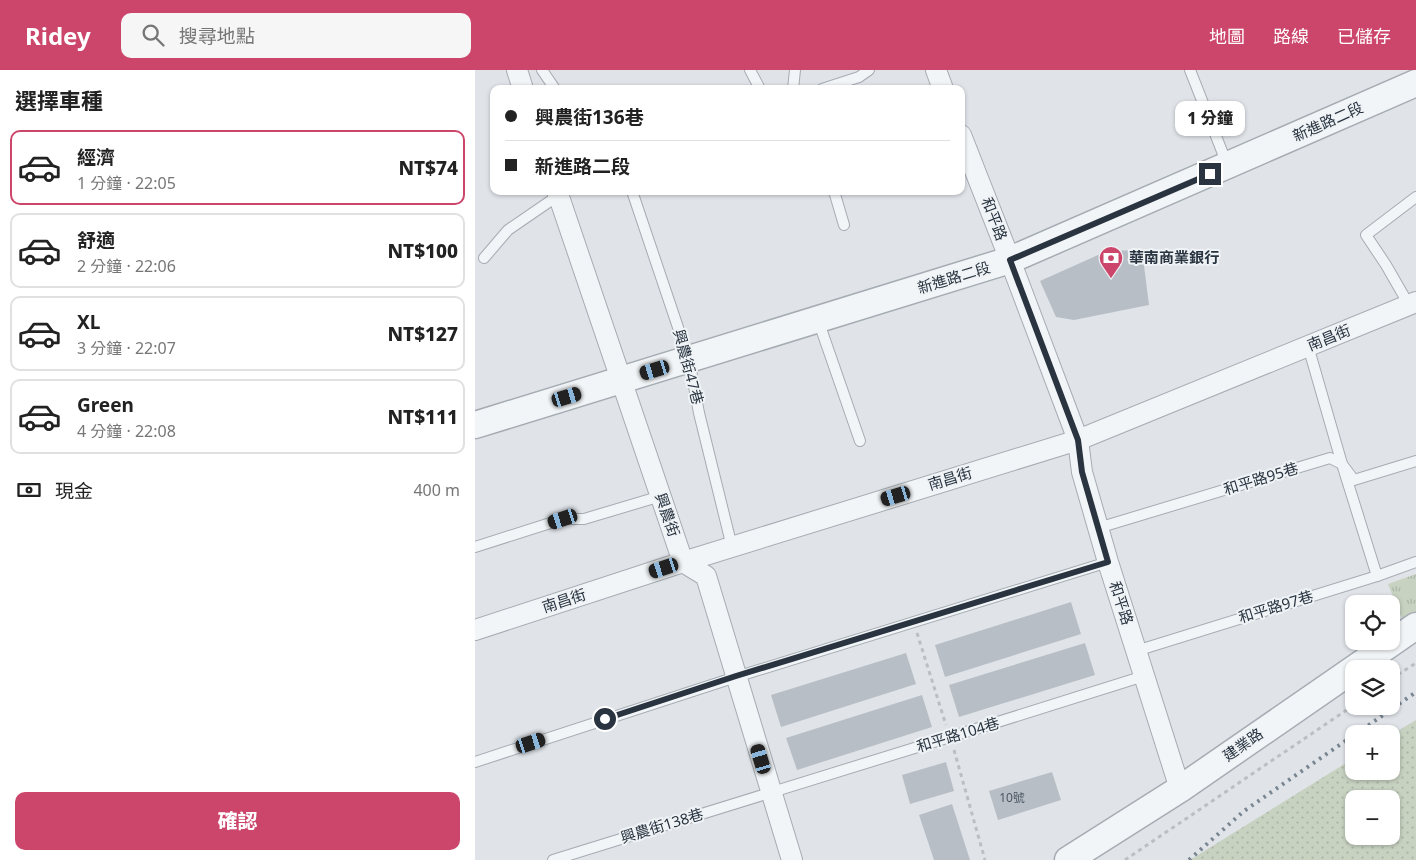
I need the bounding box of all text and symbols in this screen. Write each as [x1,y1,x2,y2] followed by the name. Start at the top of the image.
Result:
[121,13,471,58] search box
[25,19,91,52] text: Ridey
[139,21,167,49] icon: search
[179,23,255,49] text: 搜尋地點
[1209,24,1245,48] text: 地圖
[1273,24,1309,48] text: 路線
[1337,24,1391,48] text: 已儲存
[15,85,103,115] text: 選擇車種
[1289,97,1366,145] street label: 新進路二段
[1175,102,1245,136] callout: 1 分鐘
[535,104,644,130] text: 興農街136巷
[1187,107,1233,129] text: 1 分鐘
[77,144,115,170] text: 經濟
[17,145,62,190] icon: car
[535,153,630,179] text: 新進路二段
[398,155,458,181] text: NT$74
[1199,163,1221,185] route end
[77,172,176,194] text: 1 分鐘 · 22:05
[978,194,1012,243] street label: 和平路
[77,227,115,253] text: 舒適
[17,228,62,273] icon: car
[387,238,458,264] text: NT$100
[1098,245,1124,279] bank icon: 華南商業銀行
[1129,247,1219,267] place label: 華南商業銀行
[77,255,176,277] text: 2 分鐘 · 22:06
[915,257,993,298] street label: 新進路二段
[77,309,100,335] text: XL
[17,311,62,356] icon: car
[1304,319,1353,355] street label: 南昌街
[387,321,458,347] text: NT$127
[669,327,709,407] street label: 興農街47巷
[77,337,176,359] text: 3 分鐘 · 22:07
[638,358,671,382] car
[550,385,583,409] car
[77,392,134,418] text: Green
[17,394,62,439] icon: car
[387,404,458,430] text: NT$111
[77,420,176,442] text: 4 分鐘 · 22:08
[1221,457,1301,499] street label: 和平路95巷
[925,462,974,494] street label: 南昌街
[15,476,43,504] icon: cash
[55,478,93,504] text: 現金
[413,479,460,501] text: 400 m
[879,484,912,508] car
[651,490,685,539] street label: 興農街
[546,507,579,531] car
[647,556,680,580] car
[1105,578,1138,627] street label: 和平路
[539,584,588,617] street label: 南昌街
[1236,585,1316,627] street label: 和平路97巷
[1345,595,1400,845] map controls
[1345,595,1400,650] button: locate
[1345,660,1400,715] button: layers
[594,708,616,730] route start
[914,712,1002,756] street label: 和平路104巷
[1218,723,1267,765] street label: 建業路
[1345,725,1400,780] button: +
[514,731,547,755] car
[749,742,772,776] car
[999,789,1025,806] house number: 10號
[1345,790,1400,845] button: −
[15,792,460,850] button: 確認
[618,803,706,847] street label: 興農街138巷

